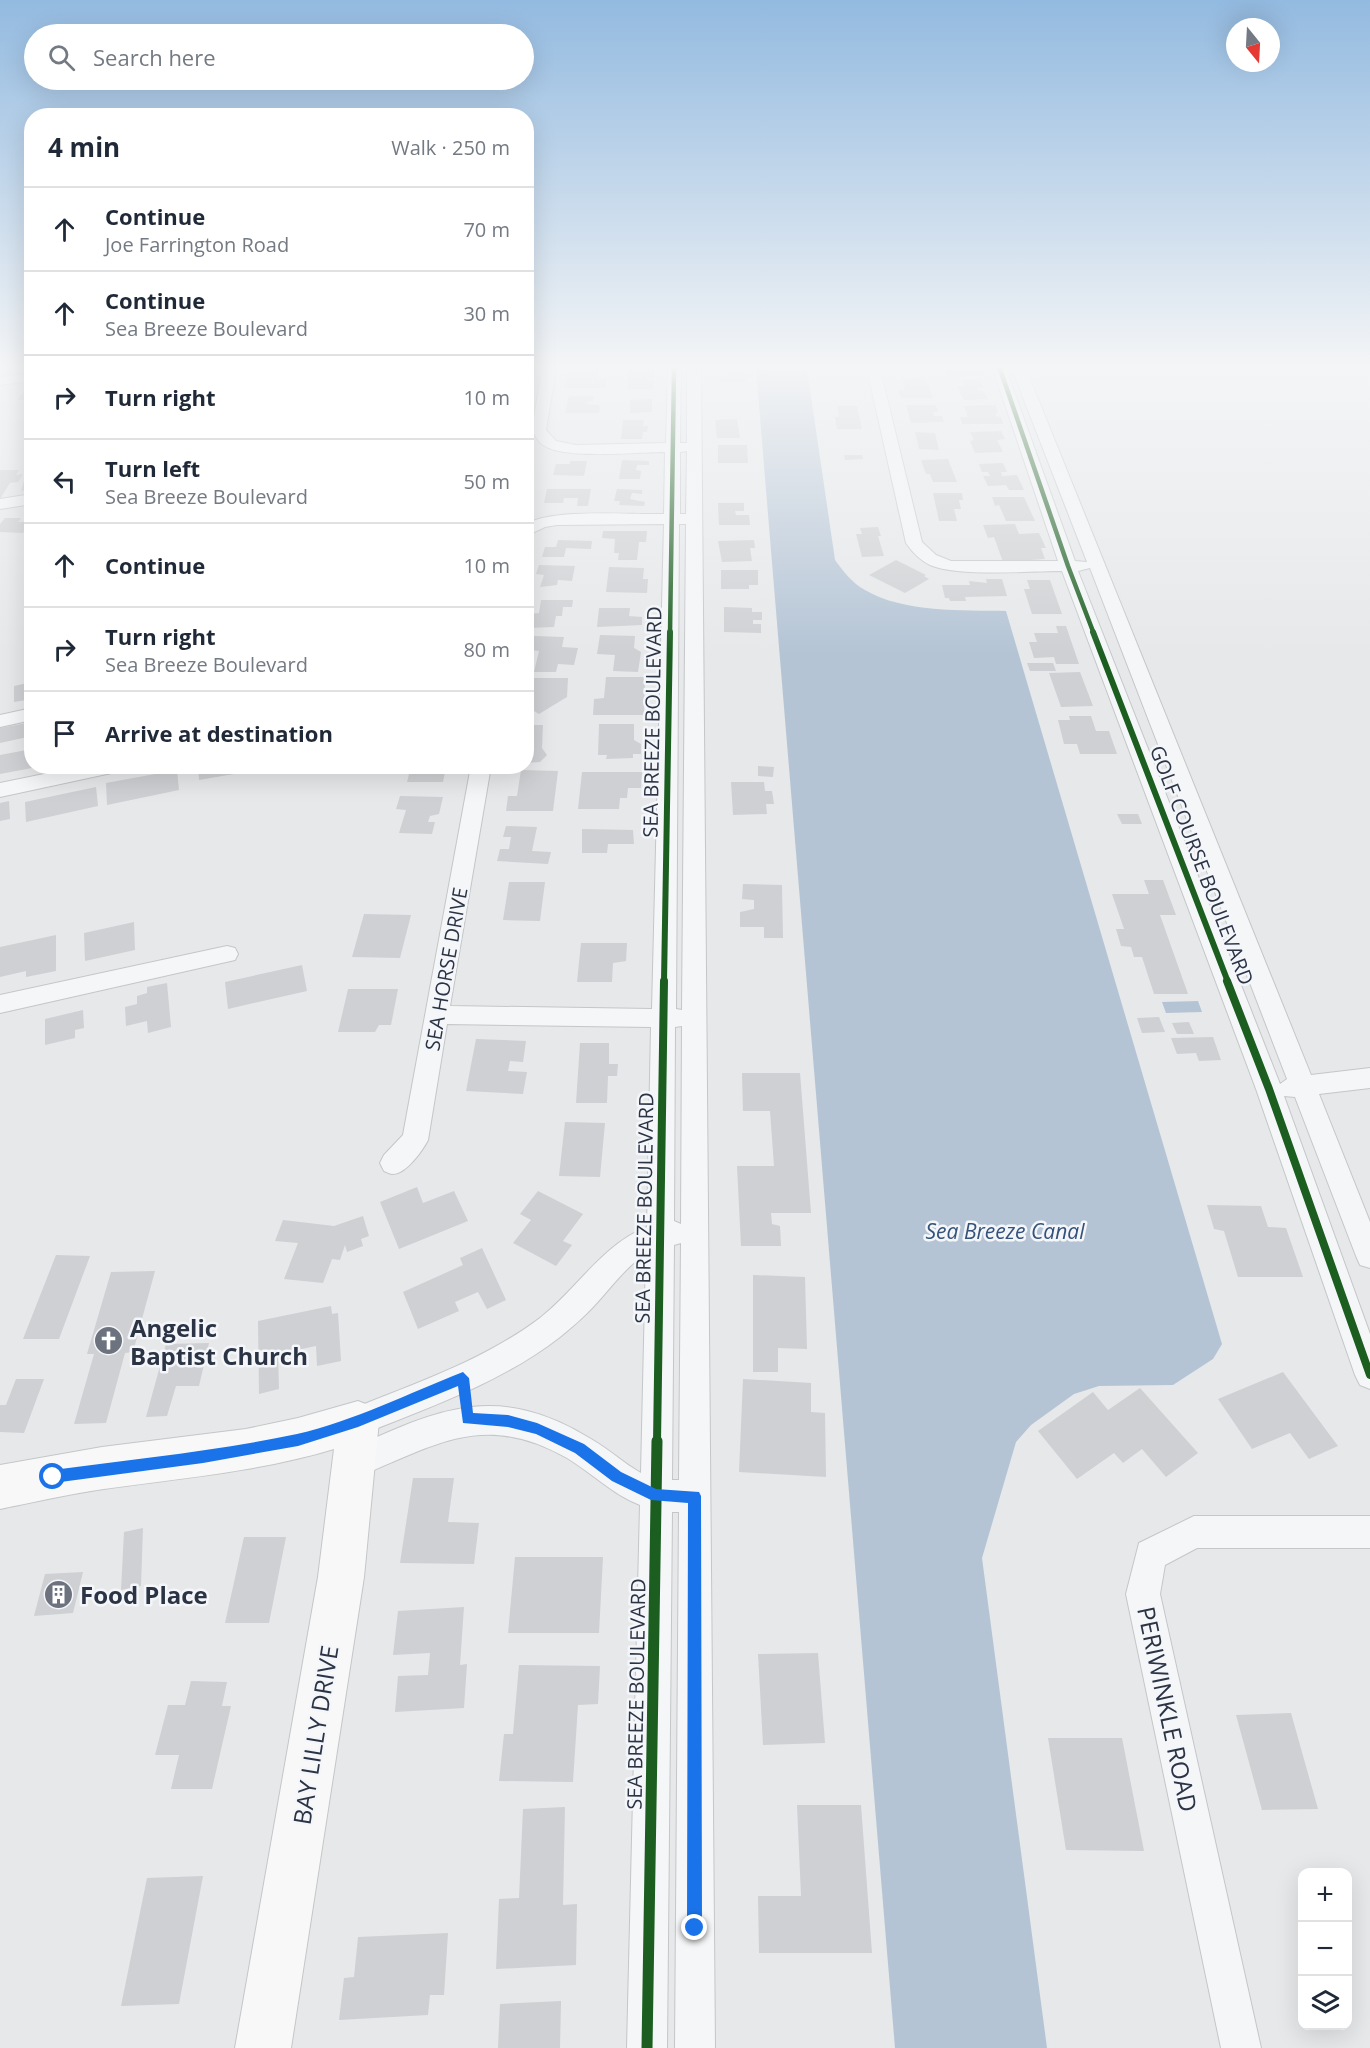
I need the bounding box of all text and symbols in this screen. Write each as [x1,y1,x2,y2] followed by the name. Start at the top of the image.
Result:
[1226,18,1280,72] north arrow
[24,24,534,90] search box
[45,41,78,74] icon: search
[93,42,216,72] text: Search here
[48,129,120,165] text: 4 min
[391,134,510,161] text: Walk · 250 m
[105,201,205,231] text: Continue
[48,213,81,246] icon: ahead
[463,216,510,243] text: 70 m
[105,231,289,258] text: Joe Farrington Road
[105,285,205,315] text: Continue
[48,297,81,330] icon: ahead
[463,300,510,327] text: 30 m
[105,315,308,342] text: Sea Breeze Boulevard
[48,381,81,414] icon: right
[105,382,216,412] text: Turn right
[463,384,510,411] text: 10 m
[105,453,200,483] text: Turn left
[48,465,81,498] icon: left
[463,468,510,495] text: 50 m
[105,483,308,510] text: Sea Breeze Boulevard
[48,549,81,582] icon: ahead
[105,550,205,580] text: Continue
[463,552,510,579] text: 10 m
[636,606,668,838] street label: SEA BREEZE BOULEVARD
[105,621,216,651] text: Turn right
[48,633,81,666] icon: right
[463,636,510,663] text: 80 m
[105,651,308,678] text: Sea Breeze Boulevard
[48,717,81,750] icon: arrive
[105,718,333,748] text: Arrive at destination
[1144,741,1260,989] street label: GOLF COURSE BOULEVARD
[418,885,474,1053] street label: SEA HORSE DRIVE
[628,1092,660,1324] street label: SEA BREEZE BOULEVARD
[926,1217,1085,1245] water label: Sea Breeze Canal
[130,1311,308,1372] place label: Angelic Baptist Church
[93,1325,125,1357] church icon: Angelic Baptist Church
[39,1463,65,1489] route start
[43,1578,75,1610] building icon: Food Place
[80,1578,208,1611] place label: Food Place
[620,1578,652,1810] street label: SEA BREEZE BOULEVARD
[1130,1603,1206,1815] street label: PERIWINKLE ROAD
[285,1643,345,1827] street label: BAY LILLY DRIVE
[1298,1868,1352,2030] map controls
[1298,1868,1352,1922] button: +
[681,1914,707,1940] route end
[1298,1922,1352,1976] button: −
[1298,1976,1352,2030] button: layers

